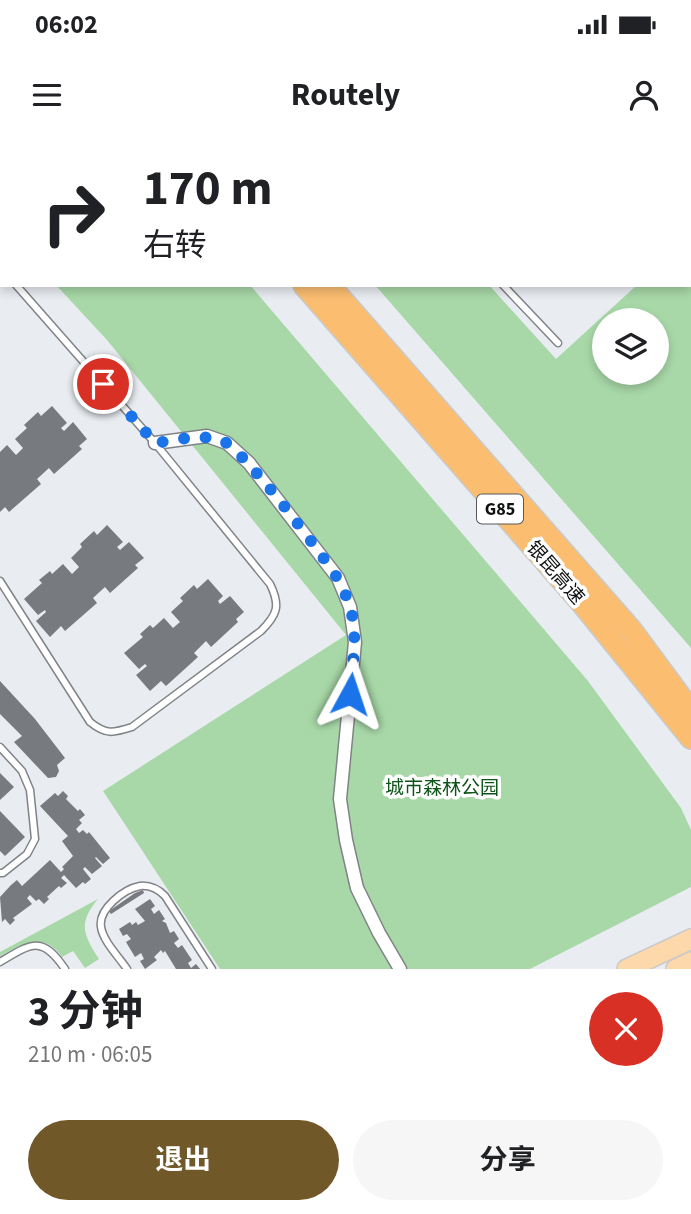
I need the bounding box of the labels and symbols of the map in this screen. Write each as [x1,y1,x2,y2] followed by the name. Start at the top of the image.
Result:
[73,354,133,414] pin
[477,494,523,524] road number: G85
[520,535,590,611] street label: 银昆高速
[313,657,387,731] position arrow
[385,775,499,802] park label: 城市森林公园

